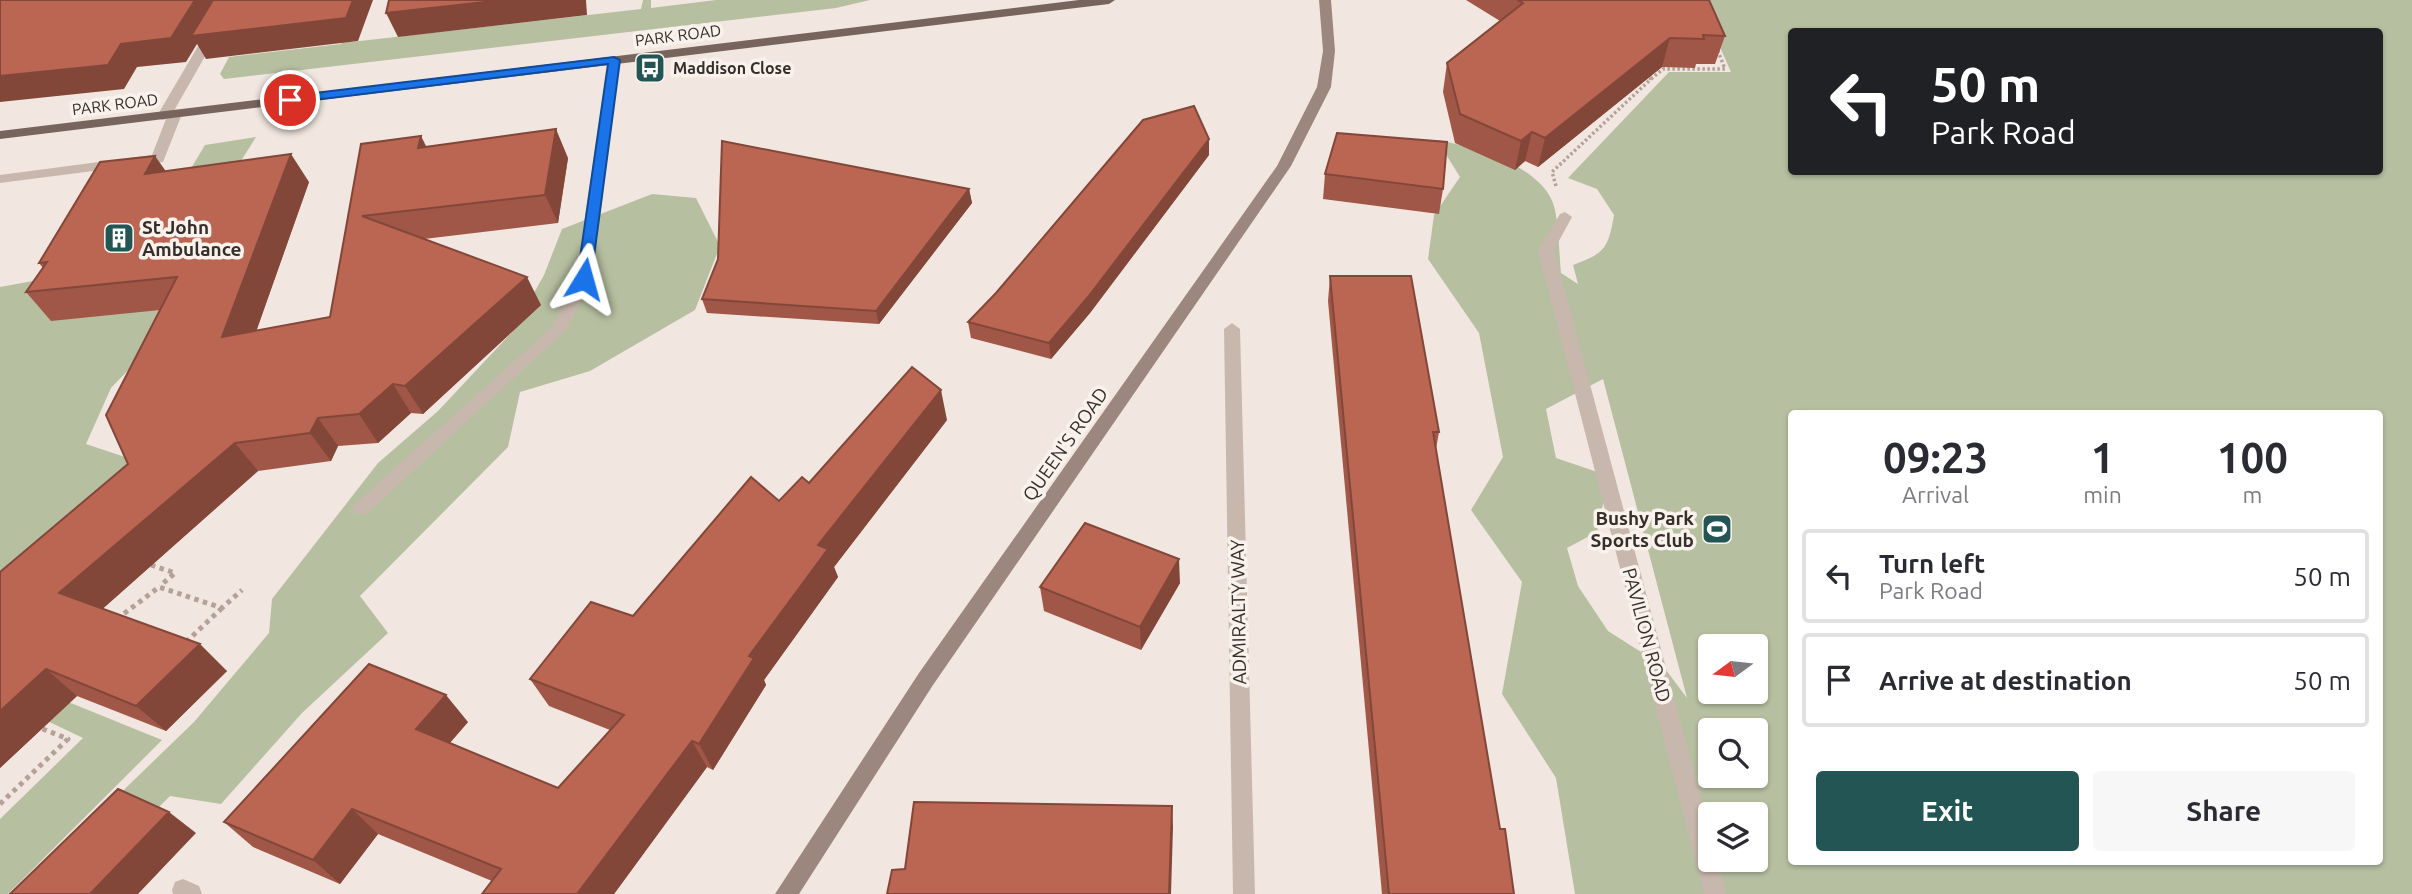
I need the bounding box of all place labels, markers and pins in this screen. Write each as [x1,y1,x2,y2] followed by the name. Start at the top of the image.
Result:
[633,51,667,85] bus stop icon: Maddison Close
[673,59,791,77] place label: Maddison Close
[260,70,320,130] pin
[142,216,242,260] place label: St John Ambulance
[102,221,136,255] building icon: St John Ambulance
[1591,507,1694,551] place label: Bushy Park Sports Club
[1700,512,1734,546] sports icon: Bushy Park Sports Club

